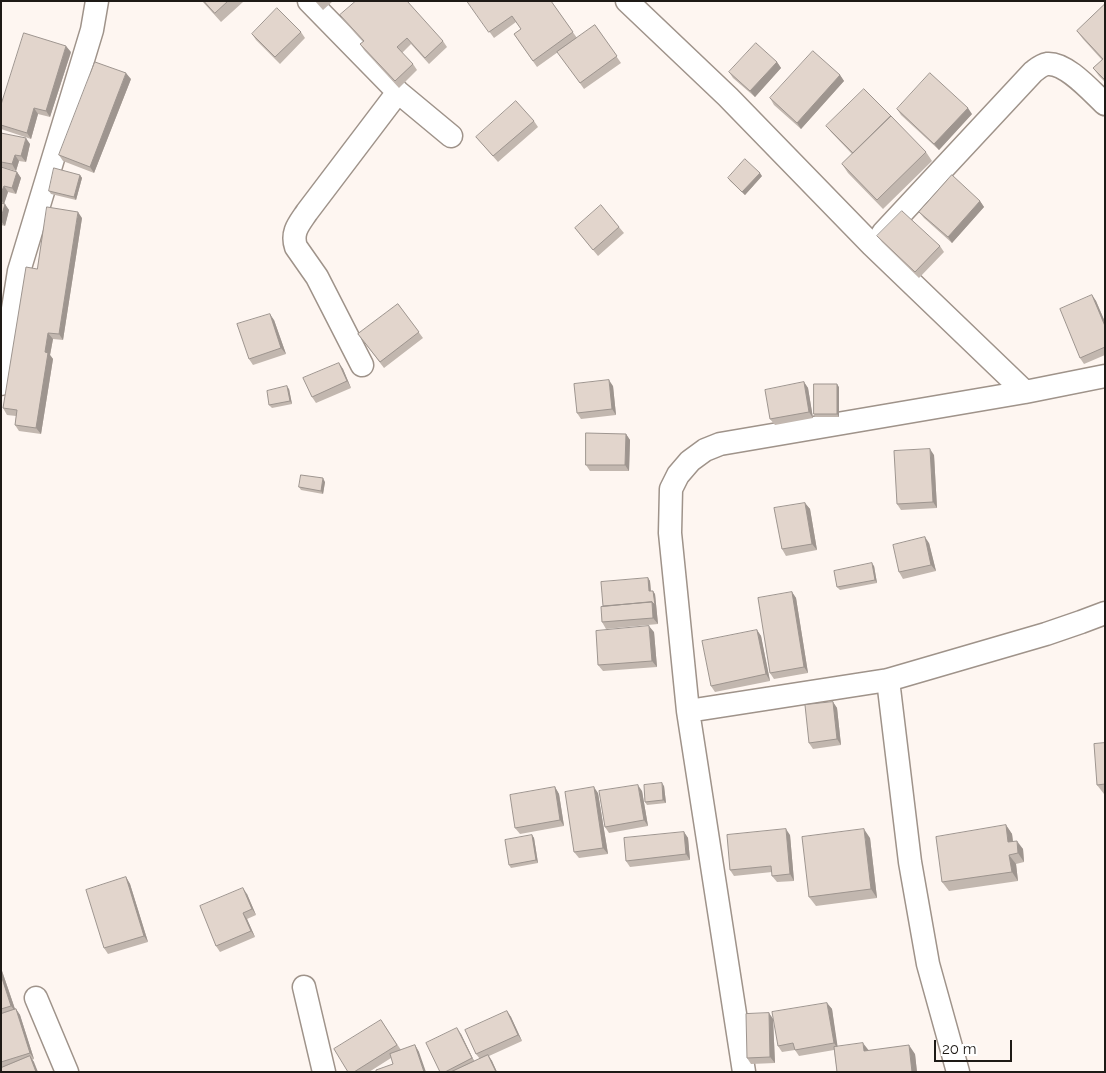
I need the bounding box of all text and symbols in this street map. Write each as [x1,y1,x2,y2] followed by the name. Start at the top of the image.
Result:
[936,1030,1014,1062] scale bar
[942,1040,977,1058] text: 20 m

